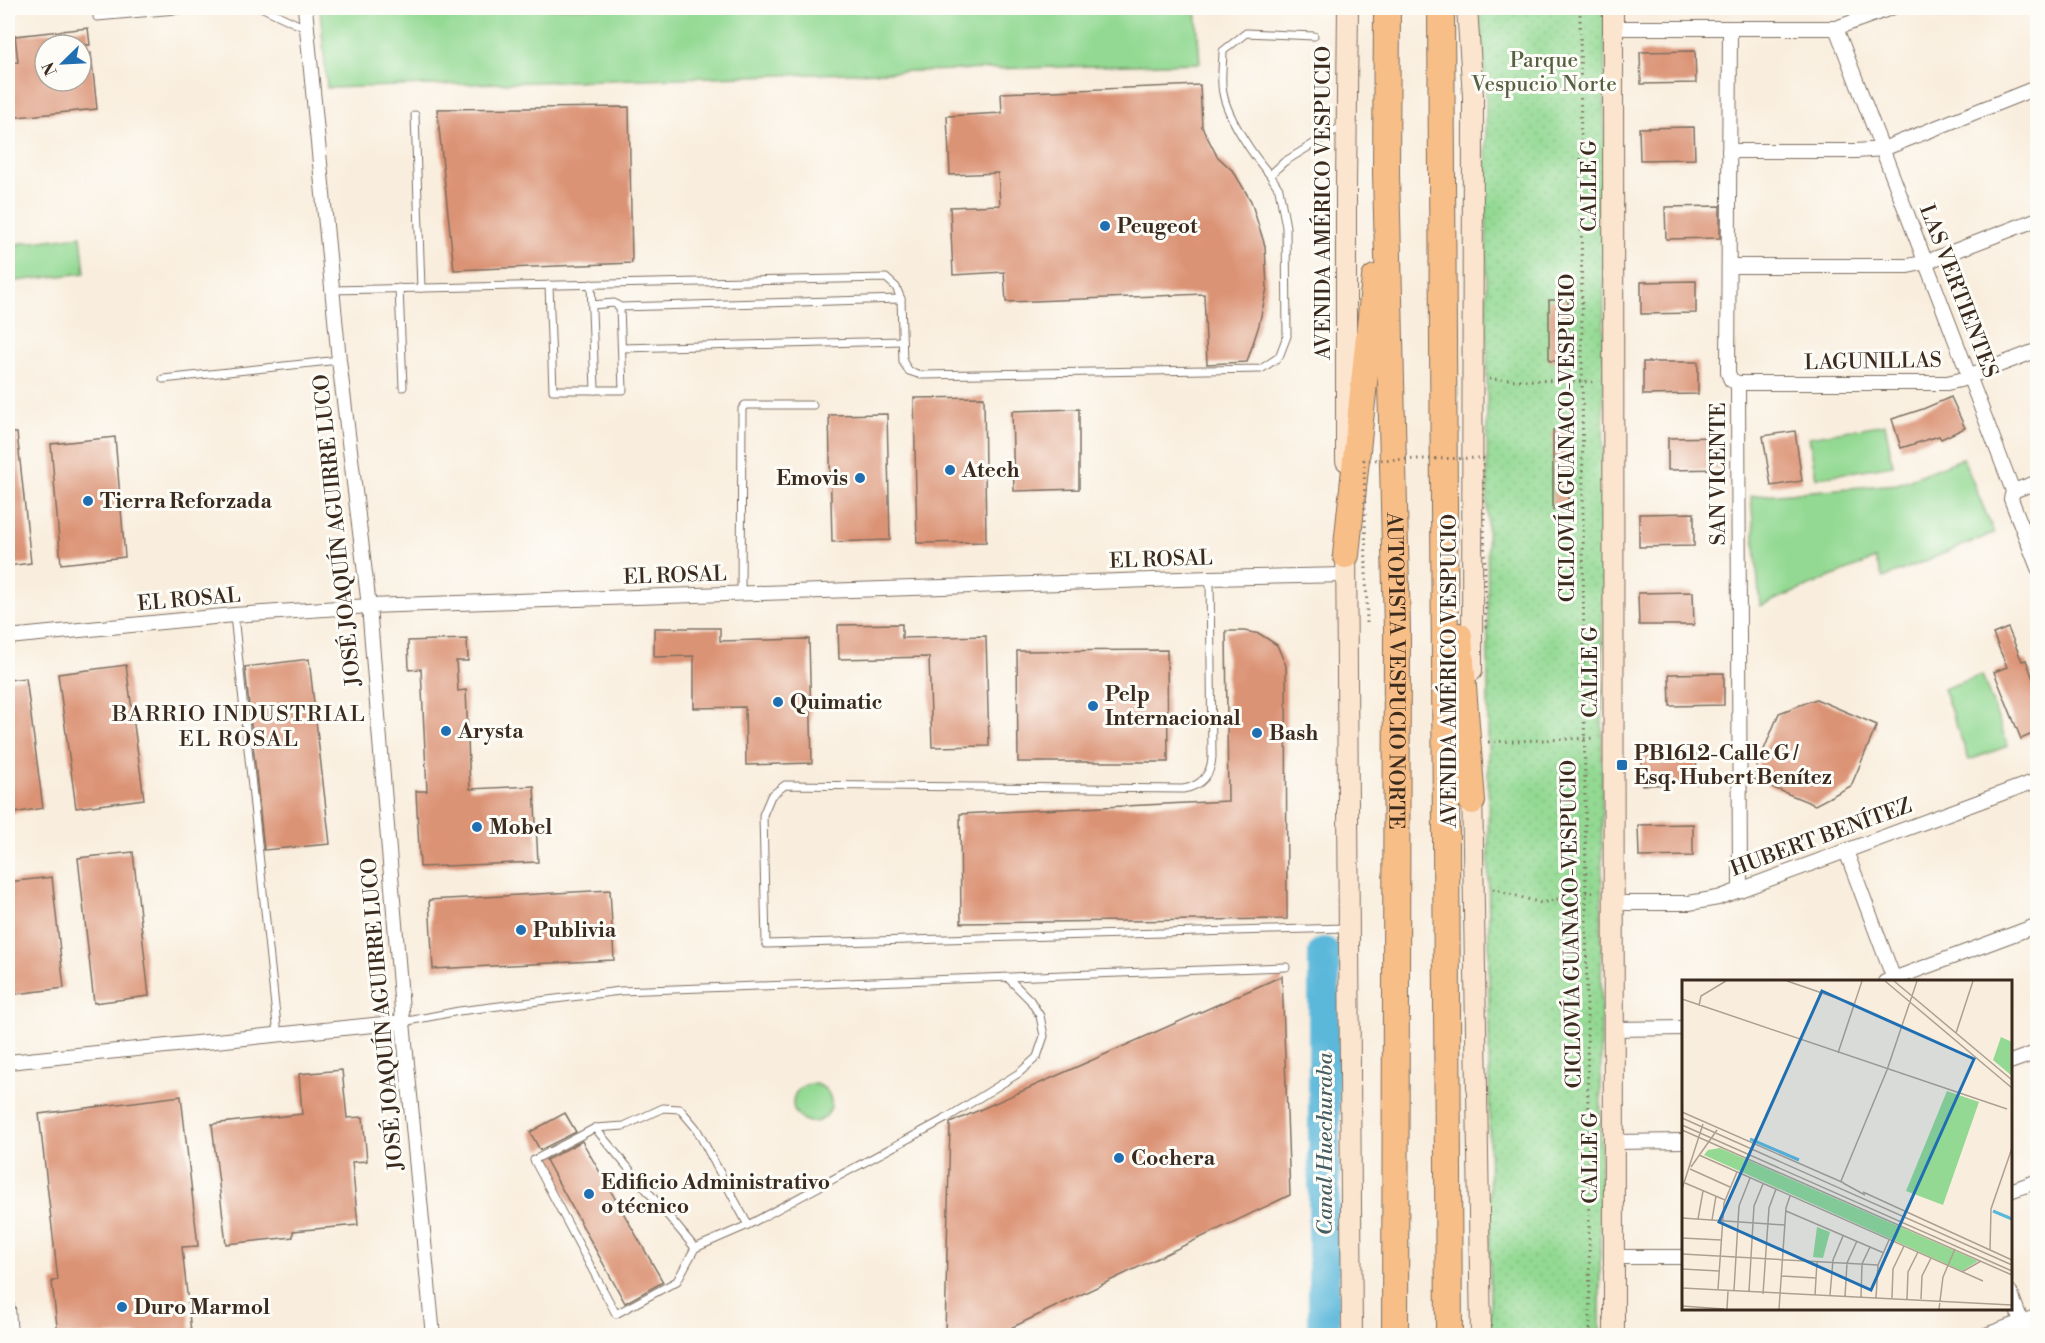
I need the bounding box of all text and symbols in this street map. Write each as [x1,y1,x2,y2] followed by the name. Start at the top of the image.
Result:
[33,33,93,93] north arrow
[1309,46,1337,361] street label: AVENIDA AMÉRICO VESPUCIO
[1470,48,1617,98] park label: Parque Vespucio Norte
[38,59,62,79] text: N
[1577,140,1603,232] street label: CALLE G
[1913,201,2003,382] street label: LAS VERTIENTES
[1117,214,1198,240] place label: Peugeot
[1098,219,1112,233] marker: Peugeot
[1553,274,1581,602] street label: CICLOVÍA GUANACO-VESPUCIO
[1804,348,1942,376] street label: LAGUNILLAS
[307,373,367,688] street label: JOSÉ JOAQUÍN AGUIRRE LUCO
[1706,403,1732,545] street label: SAN VICENTE
[961,458,1019,484] place label: Atech
[943,463,957,477] marker: Atech
[776,466,848,492] place label: Emovis
[853,471,867,485] marker: Emovis
[100,489,273,515] place label: Tierra Reforzada
[81,494,95,508] marker: Tierra Reforzada
[1380,511,1409,830] street label: AUTOPISTA VESPUCIO NORTE
[1435,514,1463,829] street label: AVENIDA AMÉRICO VESPUCIO
[1109,545,1213,575] street label: EL ROSAL
[623,561,727,591] street label: EL ROSAL
[136,583,242,617] street label: EL ROSAL
[1578,626,1604,718] street label: CALLE G
[1105,682,1241,732] place label: Pelp Internacional
[790,690,882,716] place label: Quimatic
[771,695,785,709] marker: Quimatic
[1086,699,1100,713] marker: Pelp Internacional
[111,701,366,753] district label: BARRIO INDUSTRIAL EL ROSAL
[457,719,524,745] place label: Arysta
[1269,721,1318,747] place label: Bash
[439,724,453,738] marker: Arysta
[1250,726,1264,740] marker: Bash
[1634,741,1832,791] place label: PB1612-Calle G / Esq. Hubert Benítez
[1615,758,1629,772] marker: PB1612-Calle G / Esq. Hubert Benítez
[1554,759,1588,1089] street label: CICLOVÍA GUANACO-VESPUCIO
[1726,791,1916,883] street label: HUBERT BENÍTEZ
[489,815,552,841] place label: Mobel
[470,820,484,834] marker: Mobel
[354,857,410,1172] street label: JOSÉ JOAQUÍN AGUIRRE LUCO
[533,918,617,944] place label: Publivia
[514,923,528,937] marker: Publivia
[1682,980,2012,1310] inset map
[1312,1052,1339,1236] water label: Canal Huechuraba
[1578,1112,1604,1204] street label: CALLE G
[1131,1146,1216,1172] place label: Cochera
[1112,1151,1126,1165] marker: Cochera
[601,1170,830,1220] place label: Edificio Administrativo o técnico
[582,1187,596,1201] marker: Edificio Administrativo o técnico
[134,1295,270,1321] place label: Duro Marmol
[115,1300,129,1314] marker: Duro Marmol

